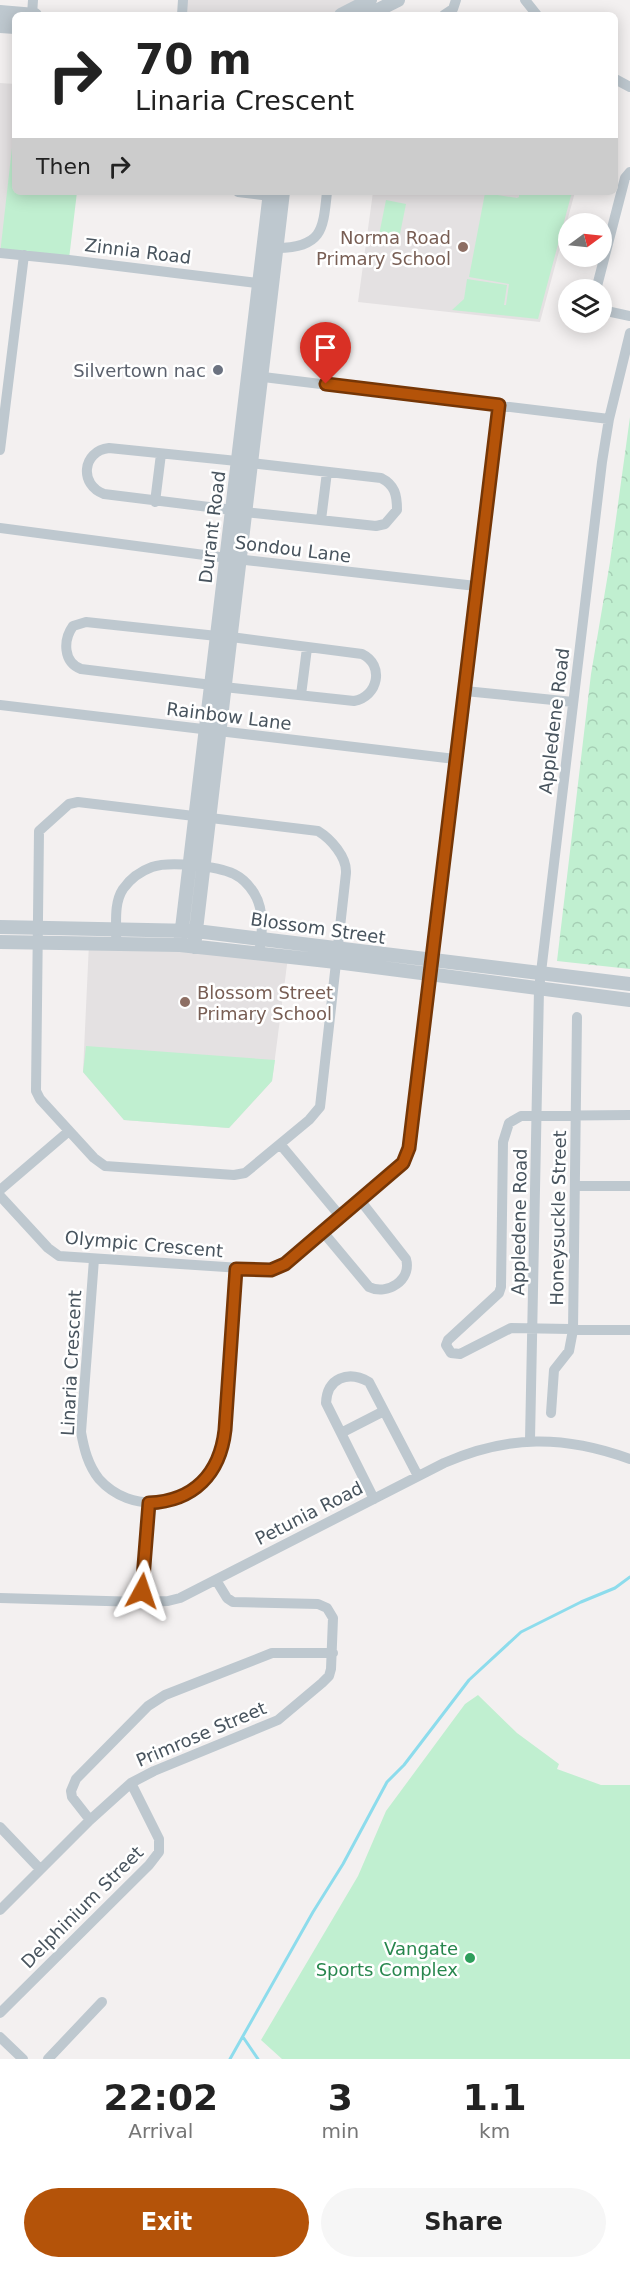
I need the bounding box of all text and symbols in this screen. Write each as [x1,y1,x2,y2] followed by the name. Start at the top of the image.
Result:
[135,35,252,84] text: 70 m
[36,36,114,114] icon: right
[135,85,354,116] text: Linaria Crescent
[103,150,136,183] icon: right
[36,154,91,179] text: Then
[558,213,612,267] north arrow
[558,213,612,333] map controls
[316,227,451,269] place label: Norma Road Primary School
[84,234,192,268] street label: Zinnia Road
[456,240,470,254] marker: Norma Road Primary School
[558,279,612,333] button: layers
[300,322,351,384] pin
[309,331,342,364] icon: arrive
[73,360,206,381] place label: Silvertown nac
[211,363,225,377] marker: Silvertown nac
[195,470,229,584] street label: Durant Road
[234,531,352,567] street label: Sondou Lane
[535,647,573,795] street label: Appledene Road
[165,698,293,734] street label: Rainbow Lane
[249,908,387,948] street label: Blossom Street
[197,982,333,1024] place label: Blossom Street Primary School
[178,995,192,1009] marker: Blossom Street Primary School
[546,1130,570,1306] street label: Honeysuckle Street
[507,1148,531,1296] street label: Appledene Road
[64,1227,224,1261] street label: Olympic Crescent
[57,1290,85,1436] street label: Linaria Crescent
[252,1477,366,1549] street label: Petunia Road
[110,1559,174,1623] position arrow
[133,1697,269,1771] street label: Primrose Street
[17,1842,147,1972] street label: Delphinium Street
[316,1938,458,1980] place label: Vangate Sports Complex
[463,1951,477,1965] marker: Vangate Sports Complex
[103,2077,218,2118] text: 22:02
[328,2077,353,2118] text: 3
[463,2077,527,2118] text: 1.1
[128,2119,193,2143] text: Arrival
[322,2119,359,2143] text: min
[479,2119,510,2143] text: km
[24,2188,309,2257] button: Exit
[321,2188,606,2257] button: Share

